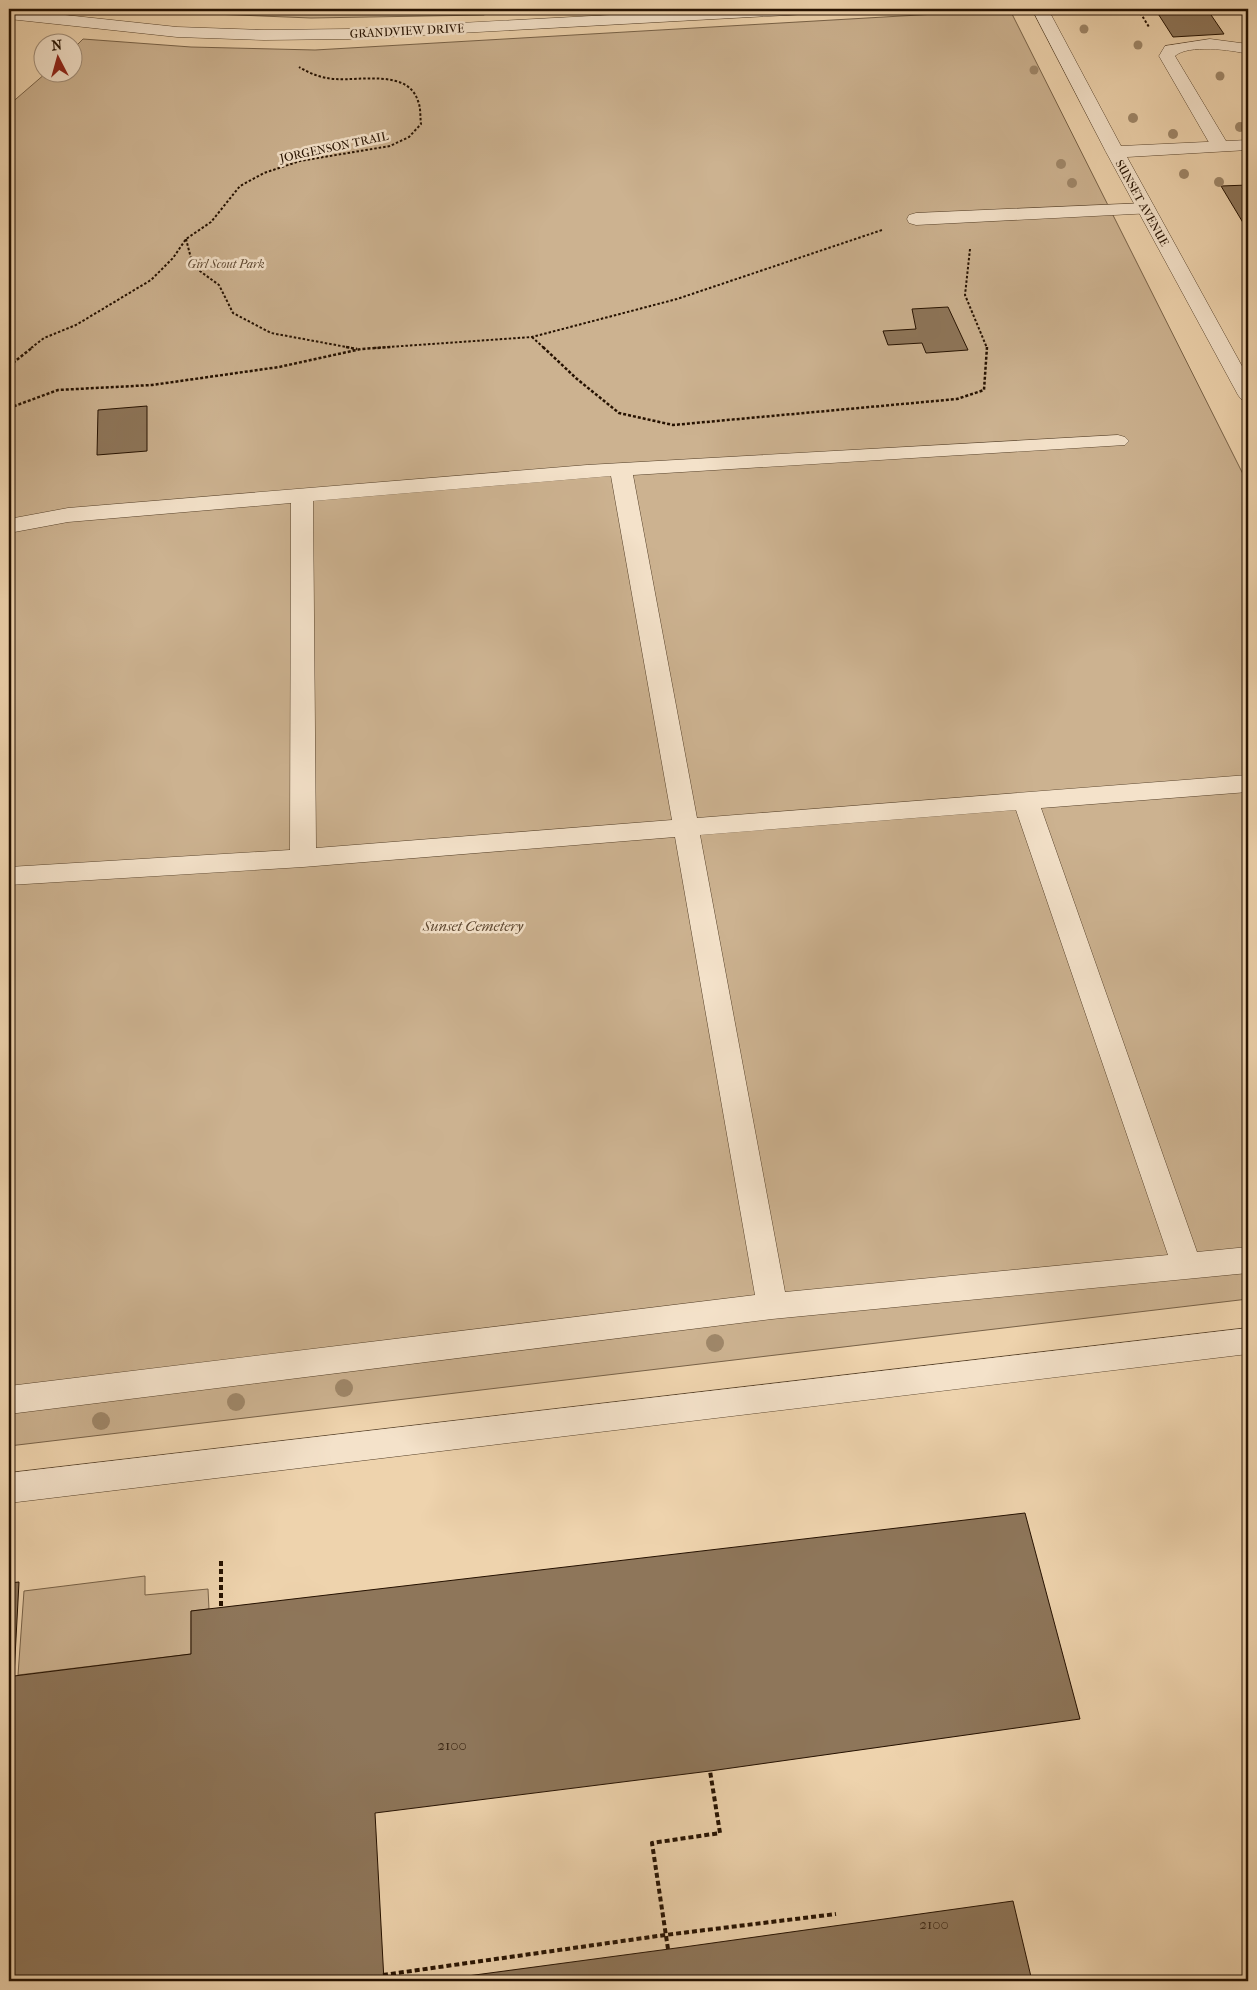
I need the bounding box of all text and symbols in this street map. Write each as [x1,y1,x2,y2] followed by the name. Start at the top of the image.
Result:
[349,21,465,41] street label: GRANDVIEW DRIVE
[32,32,82,82] north arrow
[51,37,63,55] text: N
[277,128,390,166] street label: JORGENSON TRAIL
[1112,157,1172,249] street label: SUNSET AVENUE
[187,257,265,271] park label: Girl Scout Park
[422,917,524,935] park label: Sunset Cemetery
[437,1736,467,1754] house number: 2100
[919,1915,949,1933] house number: 2100

